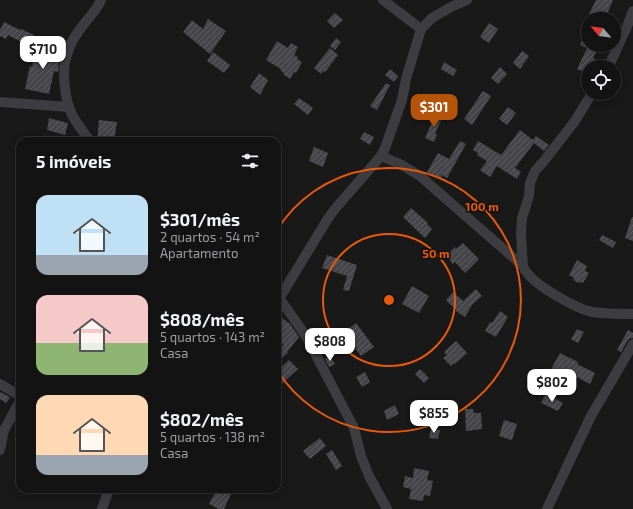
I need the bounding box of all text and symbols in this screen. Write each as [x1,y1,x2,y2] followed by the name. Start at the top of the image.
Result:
[581,12,621,52] north arrow
[581,12,621,100] map controls
[19,36,67,70] pin: $710
[29,41,57,57] text: $710
[581,60,621,100] button: locate
[410,94,458,128] pin: $301
[420,99,448,115] text: $301
[239,150,261,172] icon: filters
[36,151,111,171] text: 5 imóveis
[465,199,499,213] text: 100 m
[160,209,240,229] text: $301/mês
[68,211,116,259] icon: home
[160,229,260,245] text: 2 quartos · 54 m²
[160,245,238,261] text: Apartamento
[422,246,450,260] text: 50 m
[382,293,396,307] centre of rings
[160,309,244,329] text: $808/mês
[68,311,116,359] icon: home
[306,328,354,362] pin: $808
[160,329,265,345] text: 5 quartos · 143 m²
[314,333,346,349] text: $808
[160,345,188,361] text: Casa
[528,369,576,403] pin: $802
[536,374,568,390] text: $802
[410,400,458,434] pin: $855
[419,405,449,421] text: $855
[160,409,244,429] text: $802/mês
[68,411,116,459] icon: home
[160,429,265,445] text: 5 quartos · 138 m²
[160,445,188,461] text: Casa

